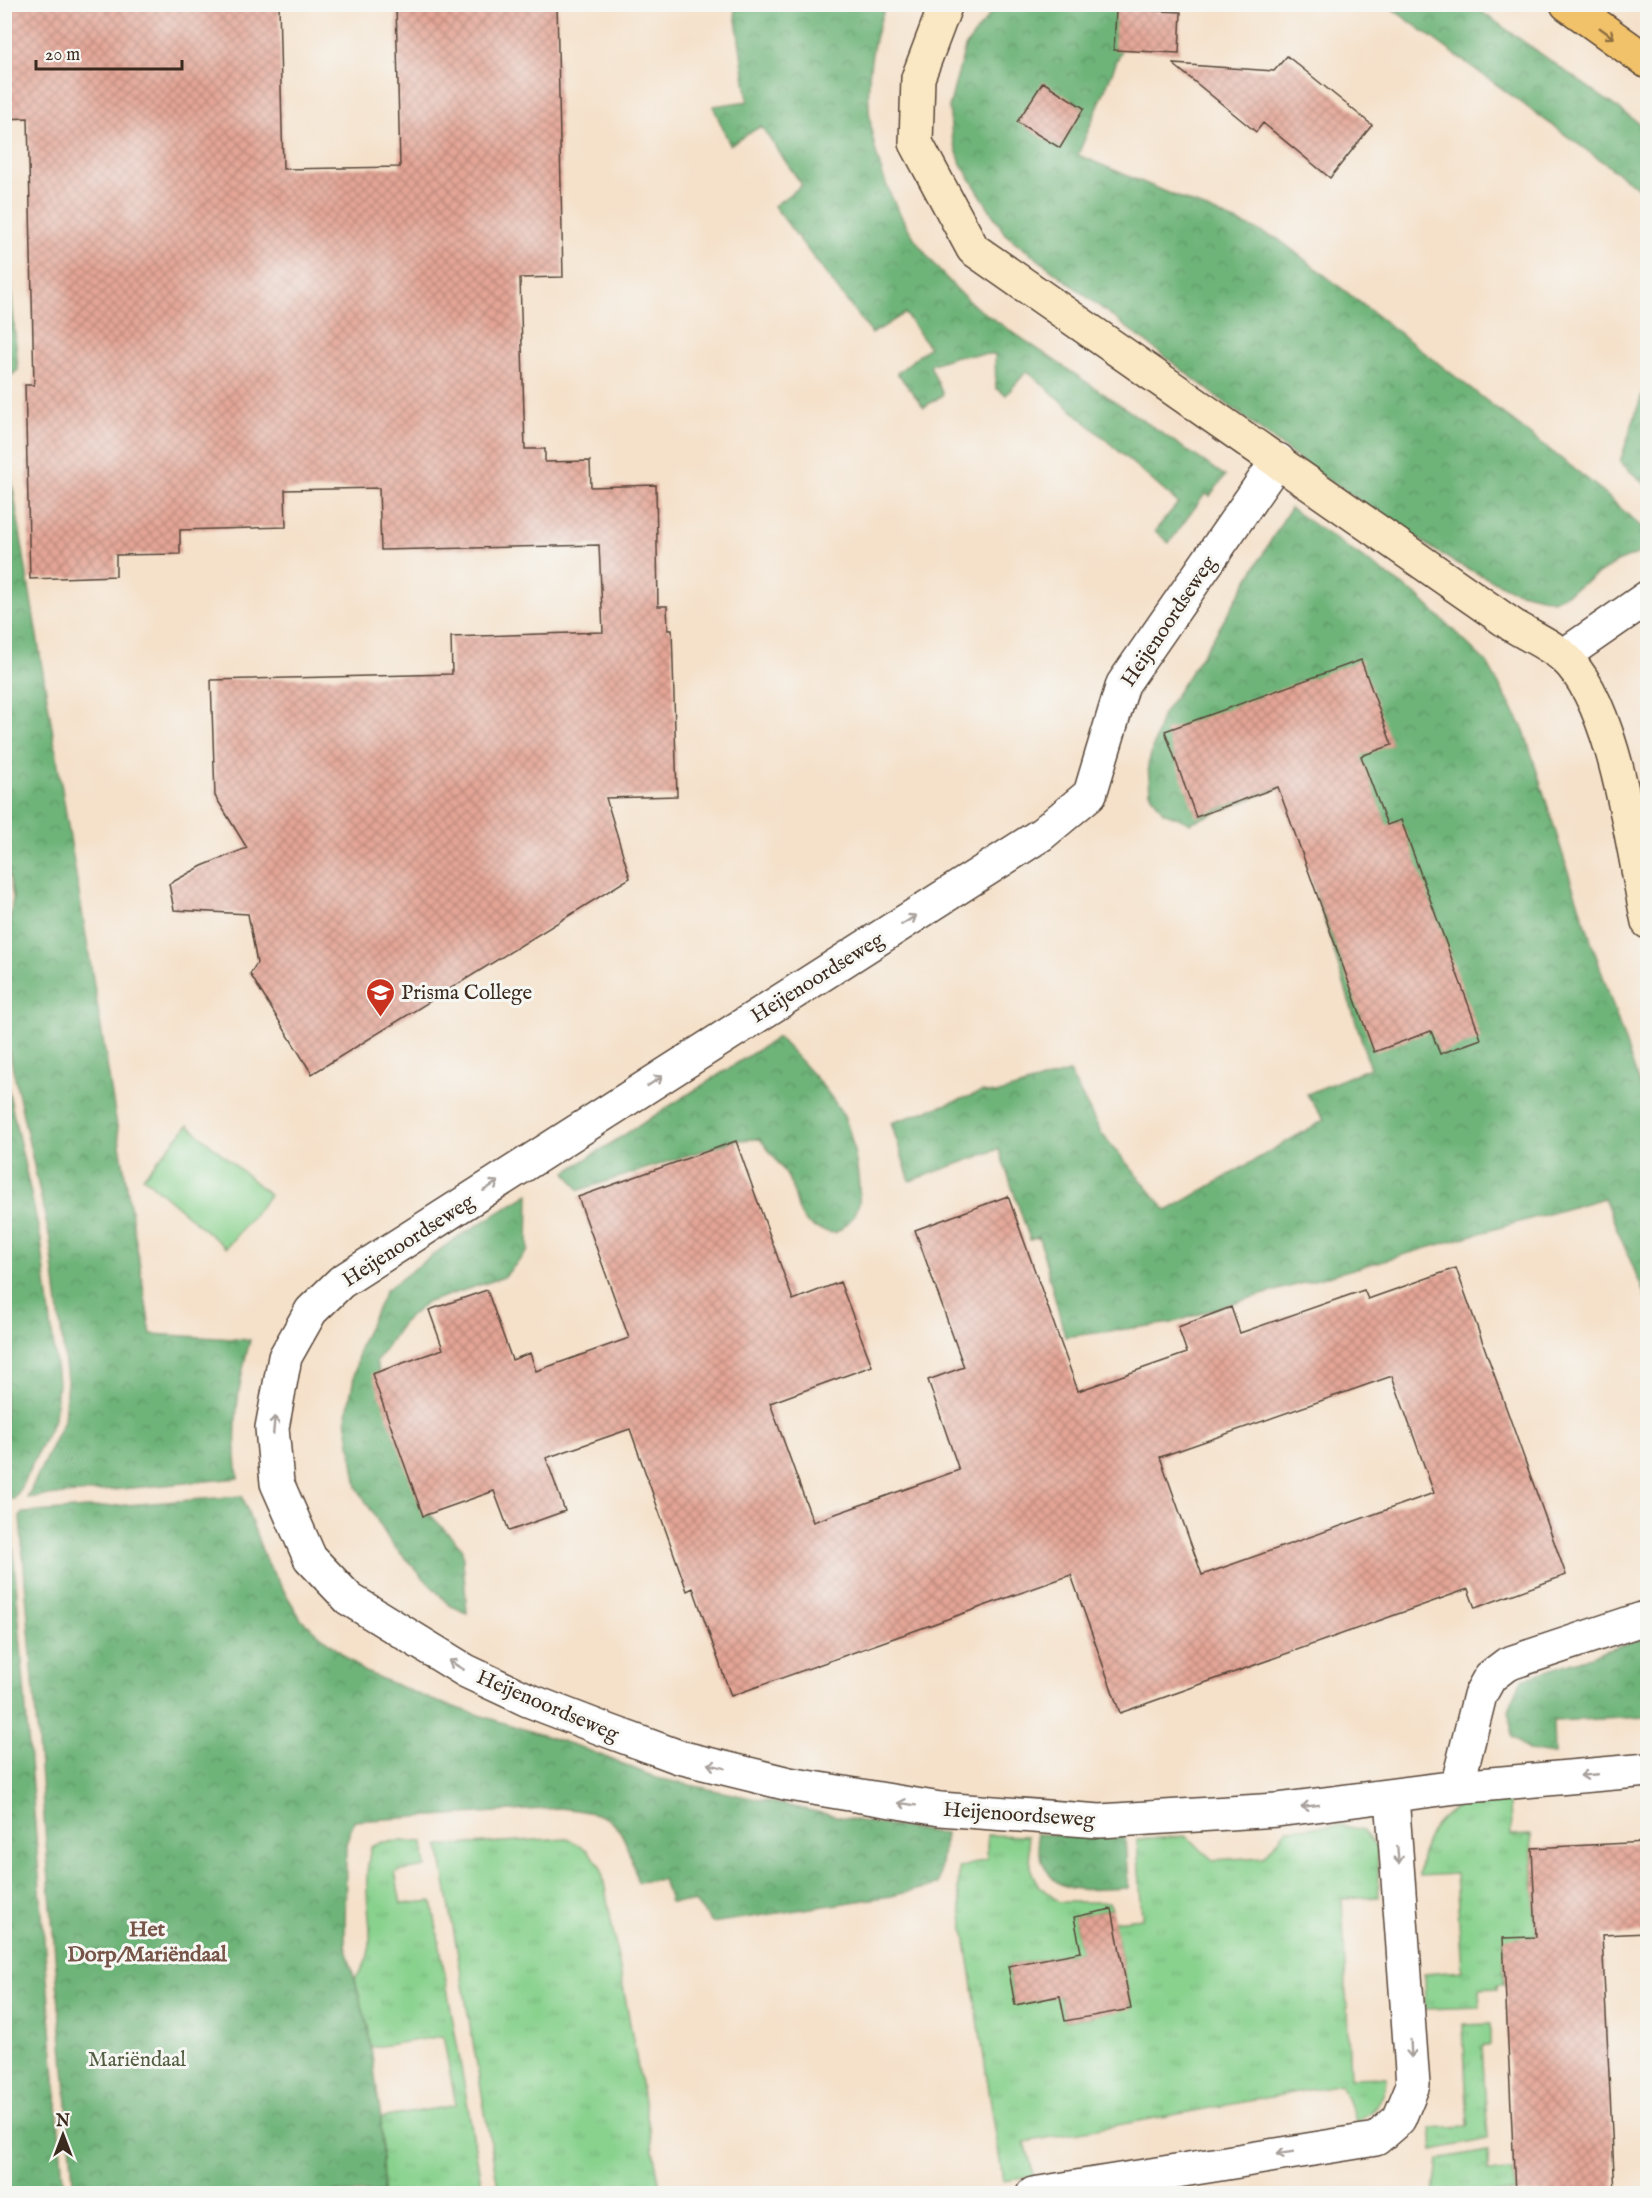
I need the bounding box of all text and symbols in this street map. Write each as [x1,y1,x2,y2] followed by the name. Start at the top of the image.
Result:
[1599,27,1615,39] one-way arrow
[36,33,182,71] scale bar
[45,44,80,67] text: 20 m
[1116,551,1223,692] street label: Heijenoordseweg
[900,913,917,926] one-way arrow
[746,926,890,1030] street label: Heijenoordseweg
[364,976,396,1018] school or university icon: Prisma College
[401,980,532,1007] place label: Prisma College
[647,1075,663,1087] one-way arrow
[482,1180,499,1192] one-way arrow
[338,1188,480,1294] street label: Heijenoordseweg
[268,1416,279,1436] one-way arrow
[448,1658,465,1670] one-way arrow
[472,1664,623,1749] street label: Heijenoordseweg
[707,1760,726,1771] one-way arrow
[1580,1770,1600,1781] one-way arrow
[942,1797,1096,1834] street label: Heijenoordseweg
[897,1798,917,1809] one-way arrow
[1301,1801,1321,1812] one-way arrow
[1393,1844,1404,1864] one-way arrow
[67,1916,228,1969] district label: Het Dorp/Mariëndaal
[1405,2039,1416,2059] one-way arrow
[88,2047,186,2074] park label: Mariëndaal
[33,2105,93,2165] north arrow
[55,2112,70,2132] text: N
[1276,2147,1295,2158] one-way arrow

